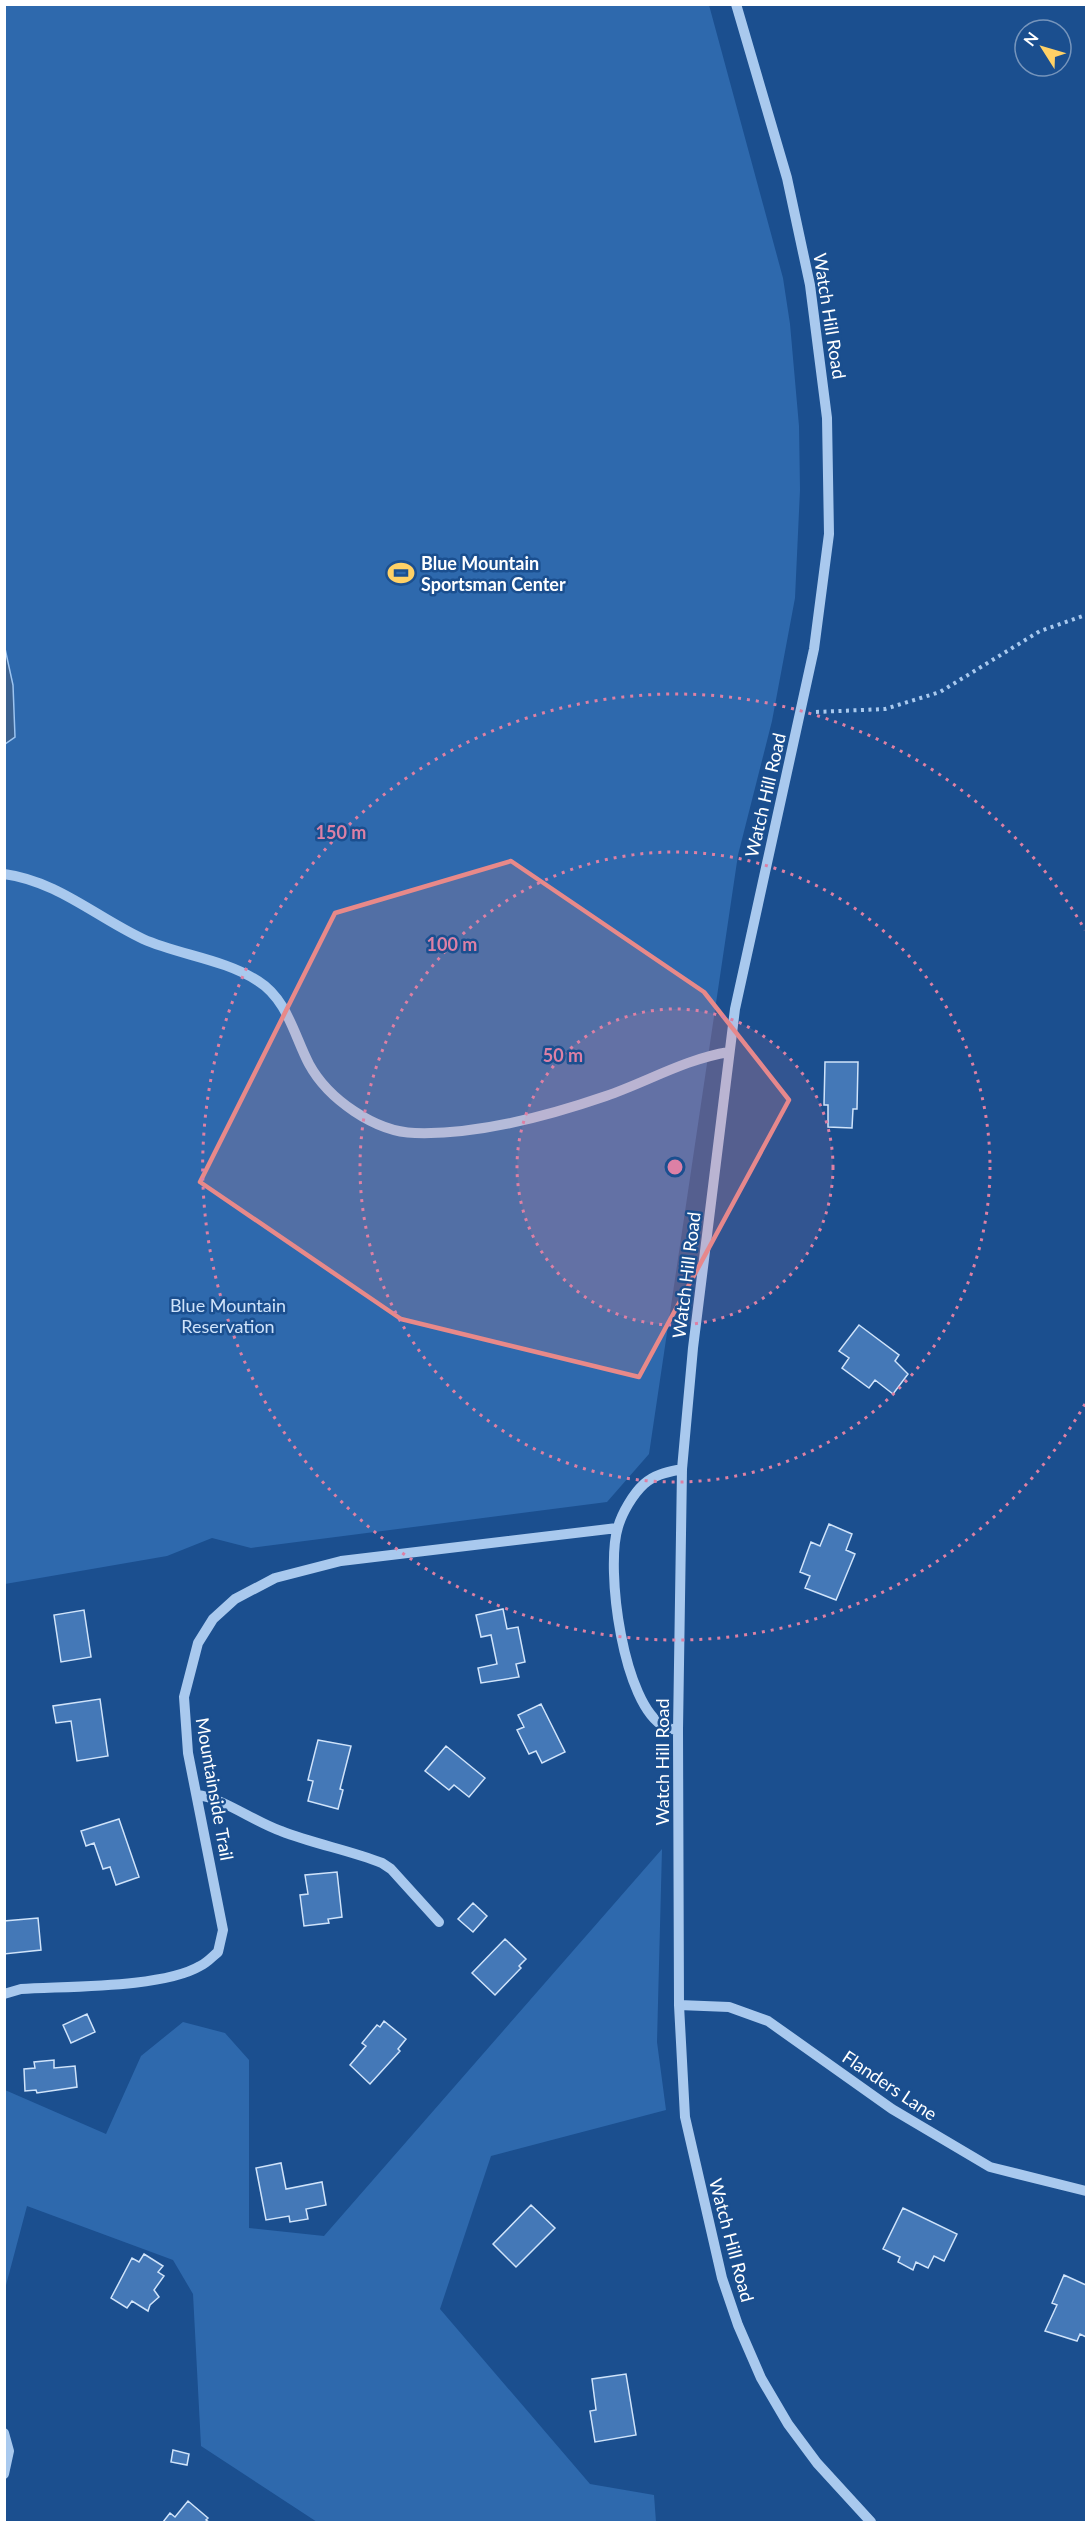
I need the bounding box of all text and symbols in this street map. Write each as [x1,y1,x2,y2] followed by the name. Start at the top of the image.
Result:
[1013,18,1073,78] north arrow
[1019,28,1042,49] text: N
[809,252,851,380] street label: Watch Hill Road
[421,552,566,595] place label: Blue Mountain Sportsman Center
[386,558,416,588] sports icon: Blue Mountain Sportsman Center
[740,731,790,859] street label: Watch Hill Road
[316,821,366,843] text: 150 m
[427,933,477,955] text: 100 m
[543,1044,583,1066] text: 50 m
[665,1157,685,1177] centre of rings
[667,1211,705,1339] street label: Watch Hill Road
[170,1294,286,1337] park label: Blue Mountain Reservation
[651,1698,673,1826] street label: Watch Hill Road
[192,1716,238,1862] street label: Mountainside Trail
[838,2045,942,2125] street label: Flanders Lane
[705,2176,759,2304] street label: Watch Hill Road

